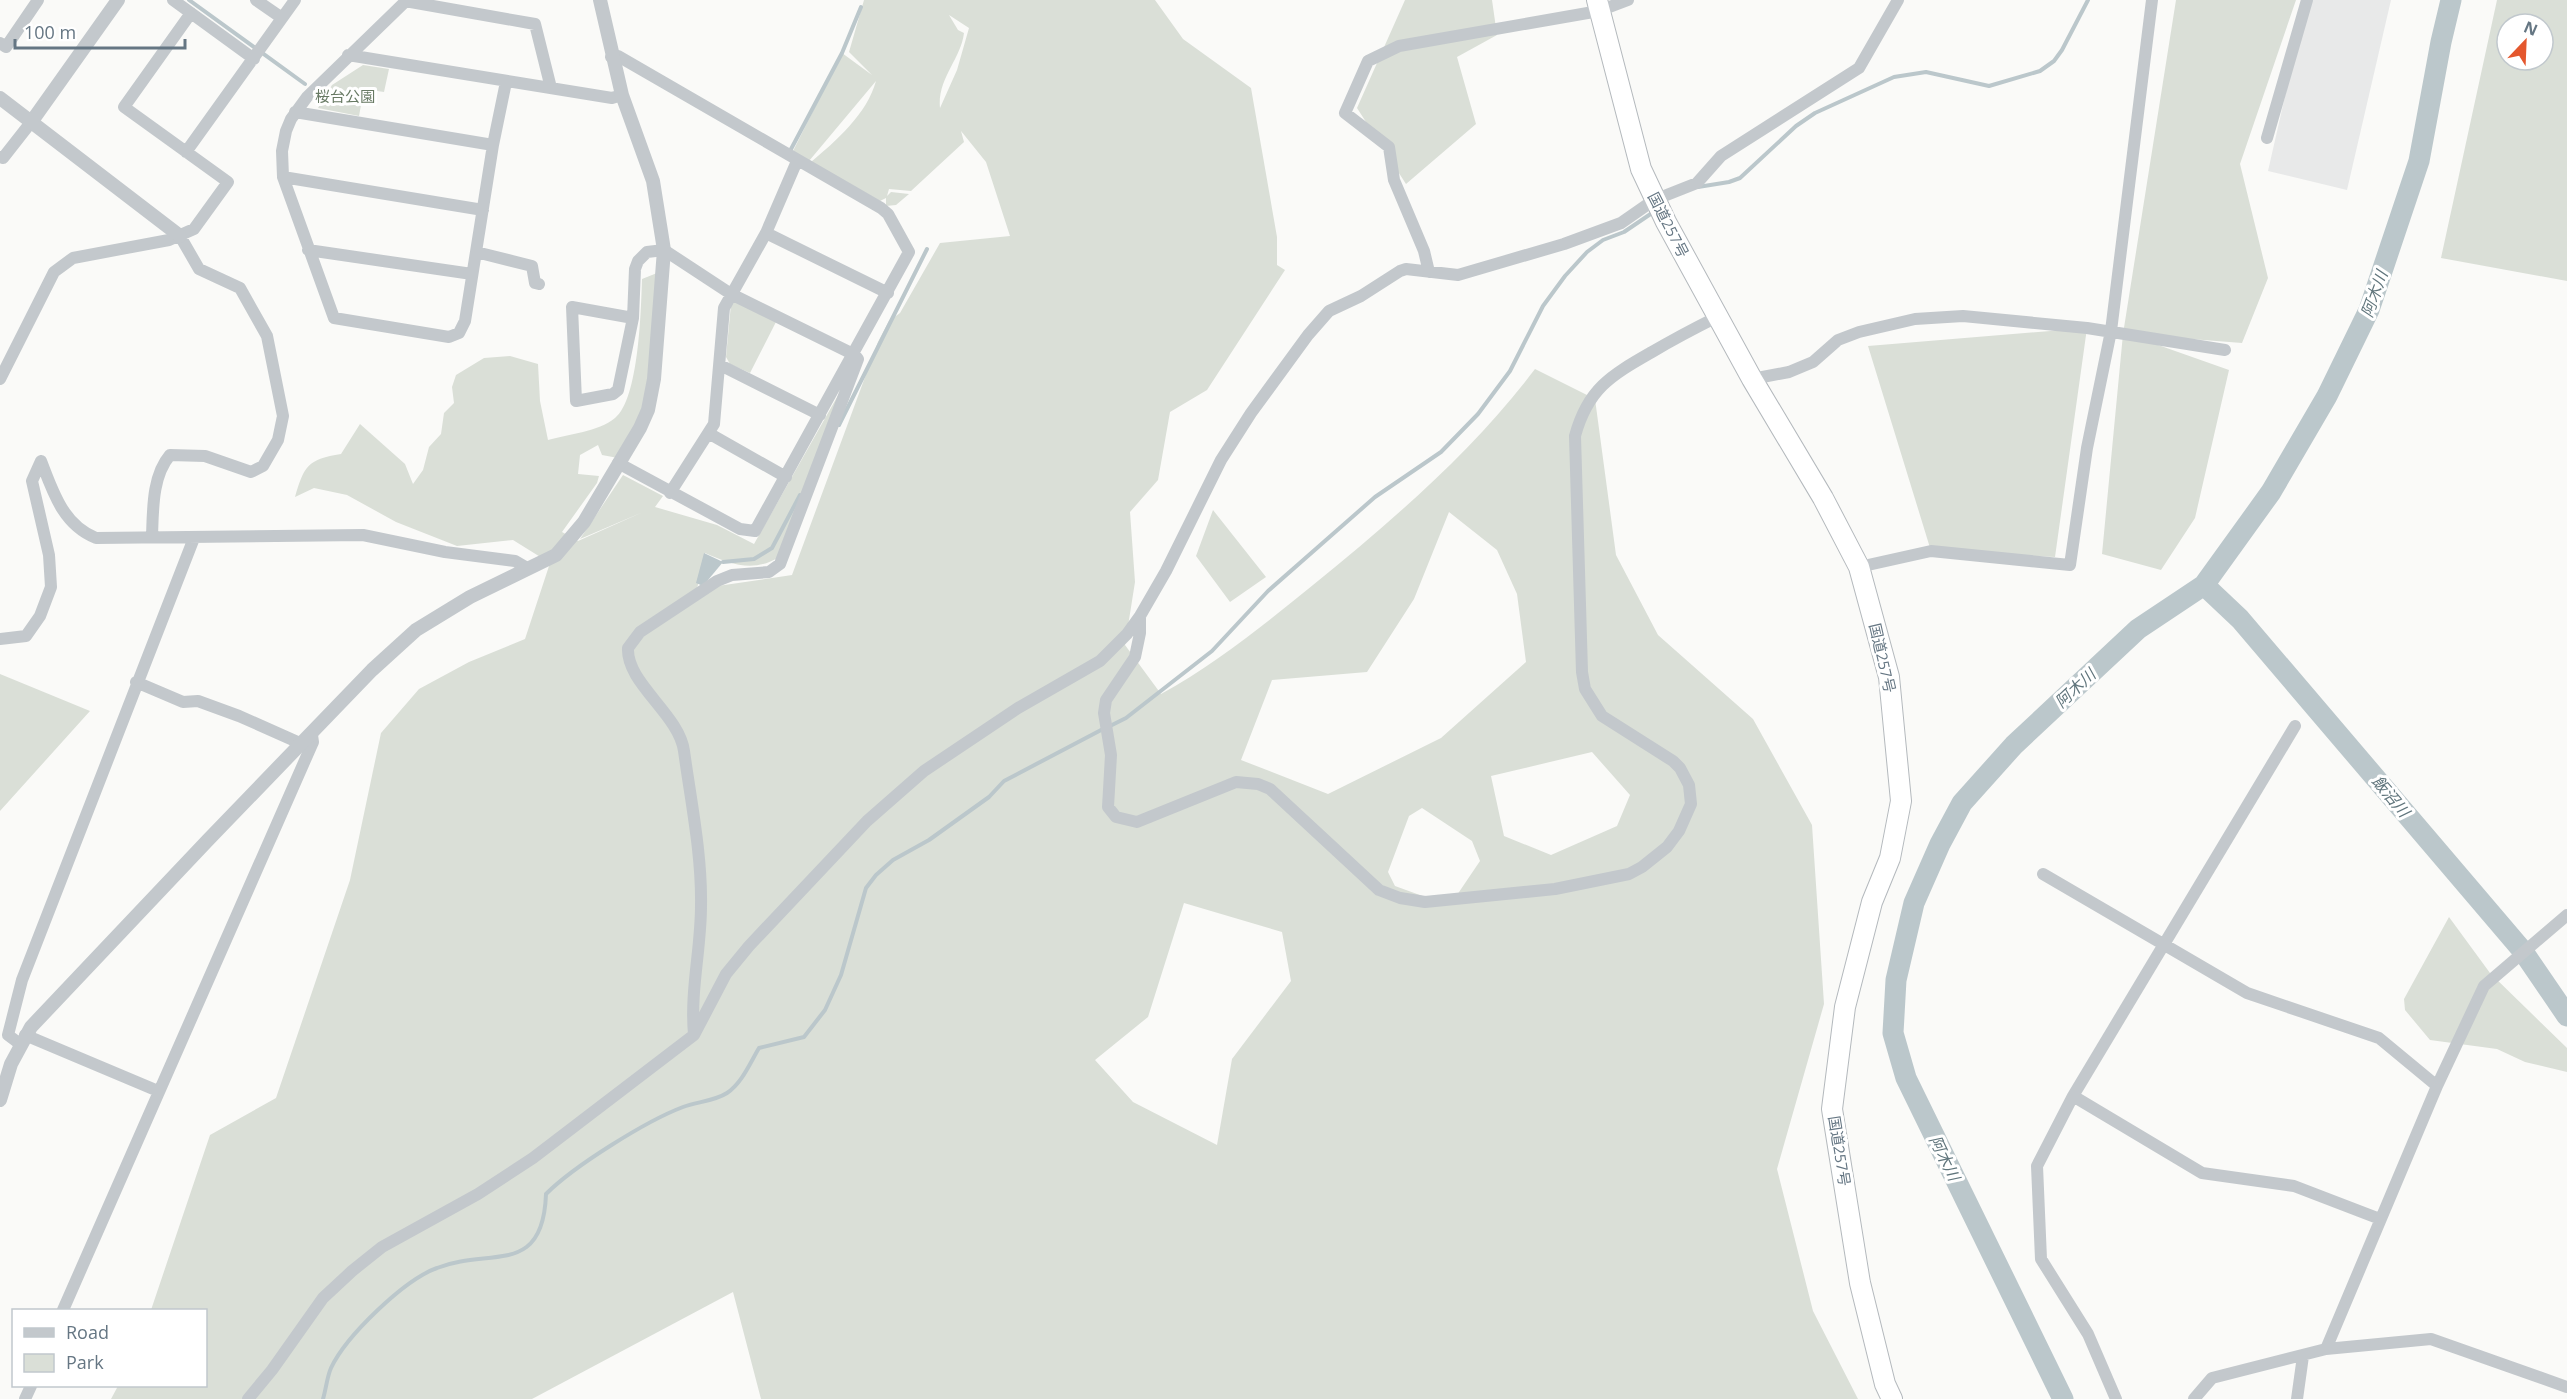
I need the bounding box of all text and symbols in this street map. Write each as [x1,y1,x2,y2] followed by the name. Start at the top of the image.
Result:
[15,12,184,50] scale bar
[2495,12,2555,72] north arrow
[2521,16,2541,41] text: N
[24,20,76,44] text: 100 m
[315,86,375,106] park label: 桜台公園
[1644,188,1694,261] street label: 国道257号
[2355,266,2393,320] water label: 阿木川
[1865,621,1901,694] street label: 国道257号
[2050,662,2102,712] water label: 阿木川
[2367,771,2416,823] water label: 飯沼川
[1825,1114,1855,1187] street label: 国道257号
[1925,1132,1966,1186] water label: 阿木川
[12,1309,207,1387] legend
[66,1320,109,1344] text: Road
[66,1350,104,1374] text: Park

